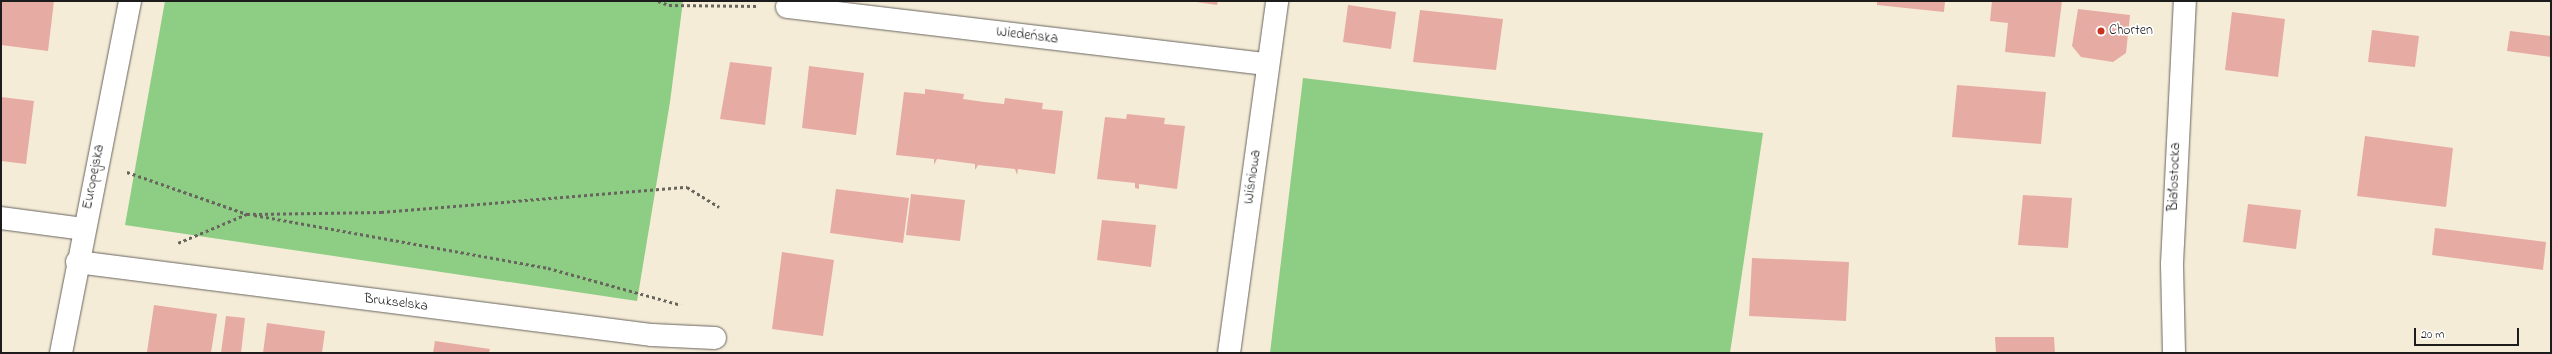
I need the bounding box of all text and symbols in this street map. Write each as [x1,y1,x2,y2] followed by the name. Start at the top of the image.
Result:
[2109,23,2153,39] place label: Chorten
[995,24,1059,48] street label: Wiedeńska
[2096,26,2106,36] marker: Chorten
[2165,142,2185,212] street label: Białostocka
[79,143,109,211] street label: Europejska
[1241,149,1265,205] street label: Wiśniowa
[363,291,429,315] street label: Brukselska
[2416,320,2521,346] scale bar
[2421,326,2444,344] text: 20 m

